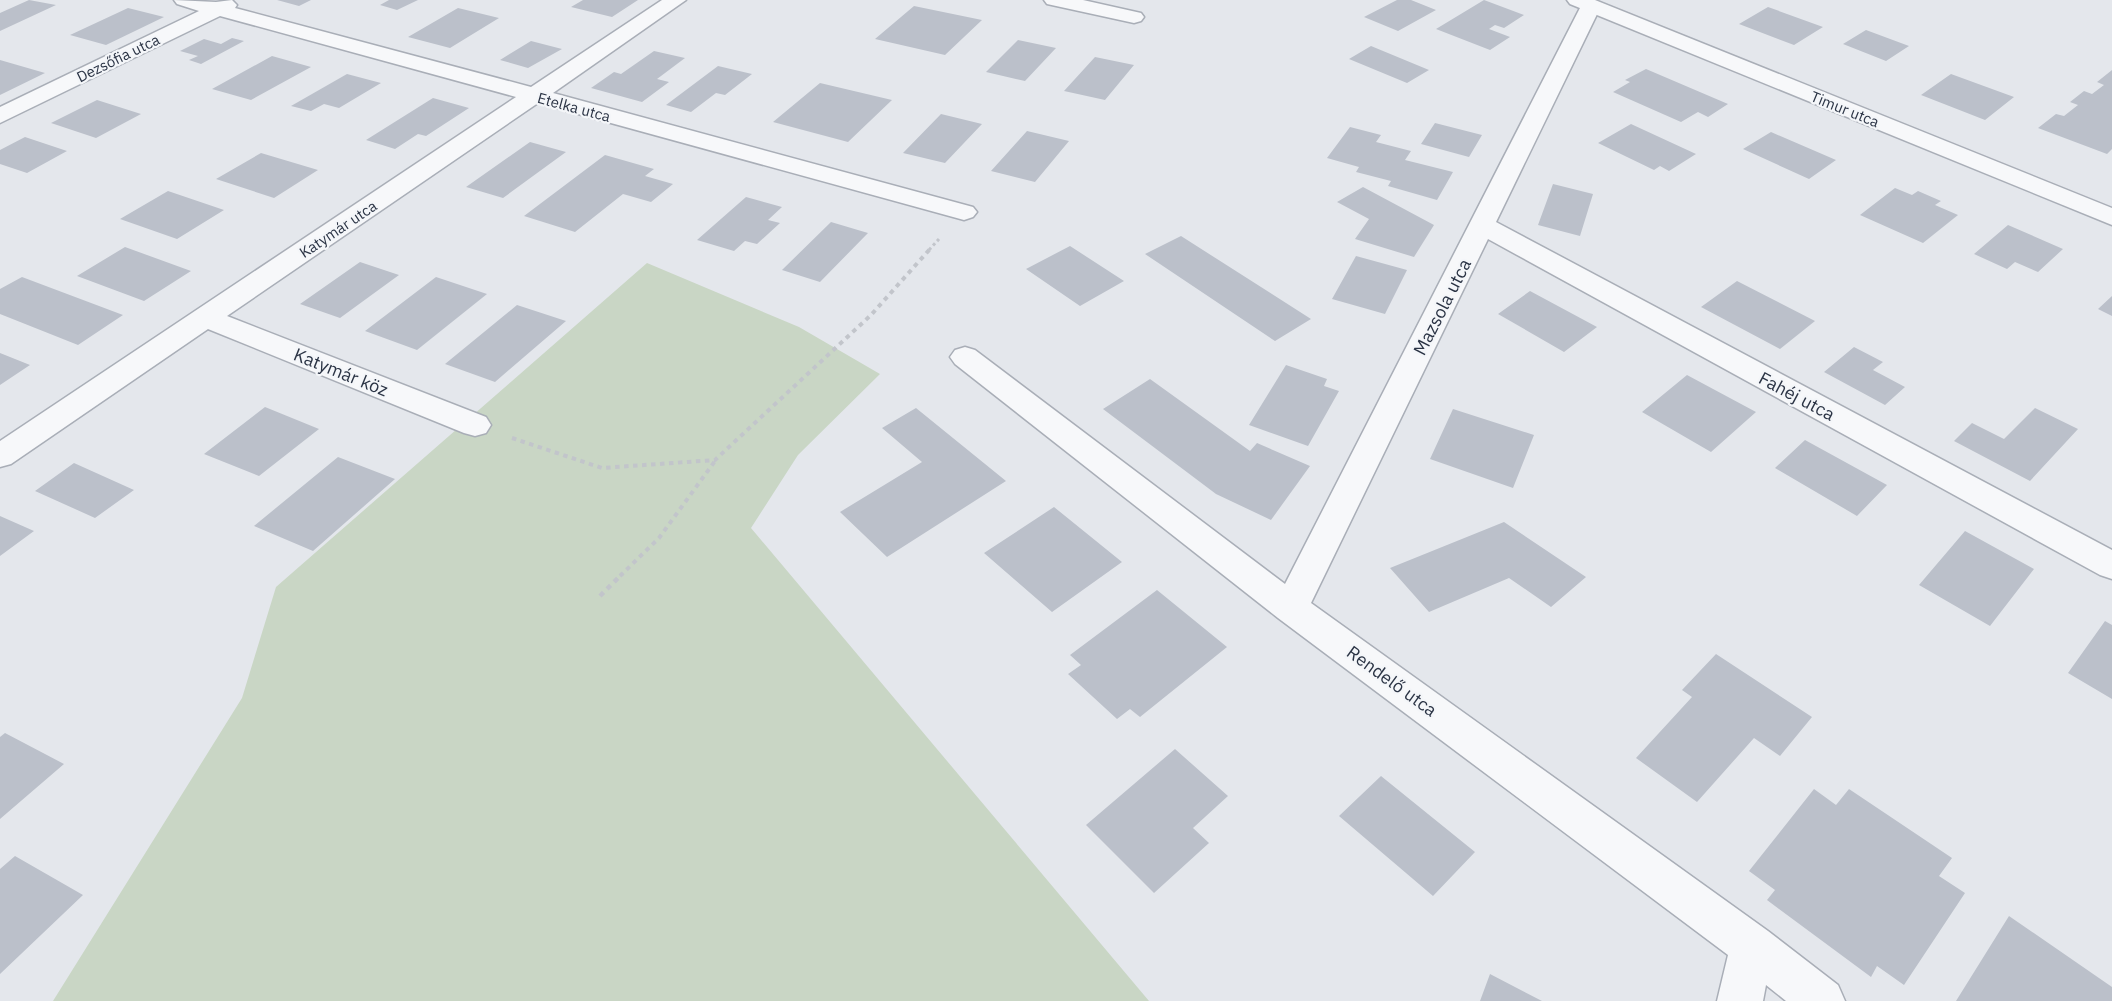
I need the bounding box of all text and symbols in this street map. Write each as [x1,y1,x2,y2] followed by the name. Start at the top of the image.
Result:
[73,30,163,86] street label: Dezsőfia utca
[1808,87,1882,131] street label: Timur utca
[535,88,613,126] street label: Etelka utca
[296,196,380,262] street label: Katymár utca
[1408,255,1476,359] street label: Mazsola utca
[290,343,392,401] street label: Katymár köz
[1755,366,1839,426] street label: Fahéj utca
[1342,641,1442,722] street label: Rendelő utca

